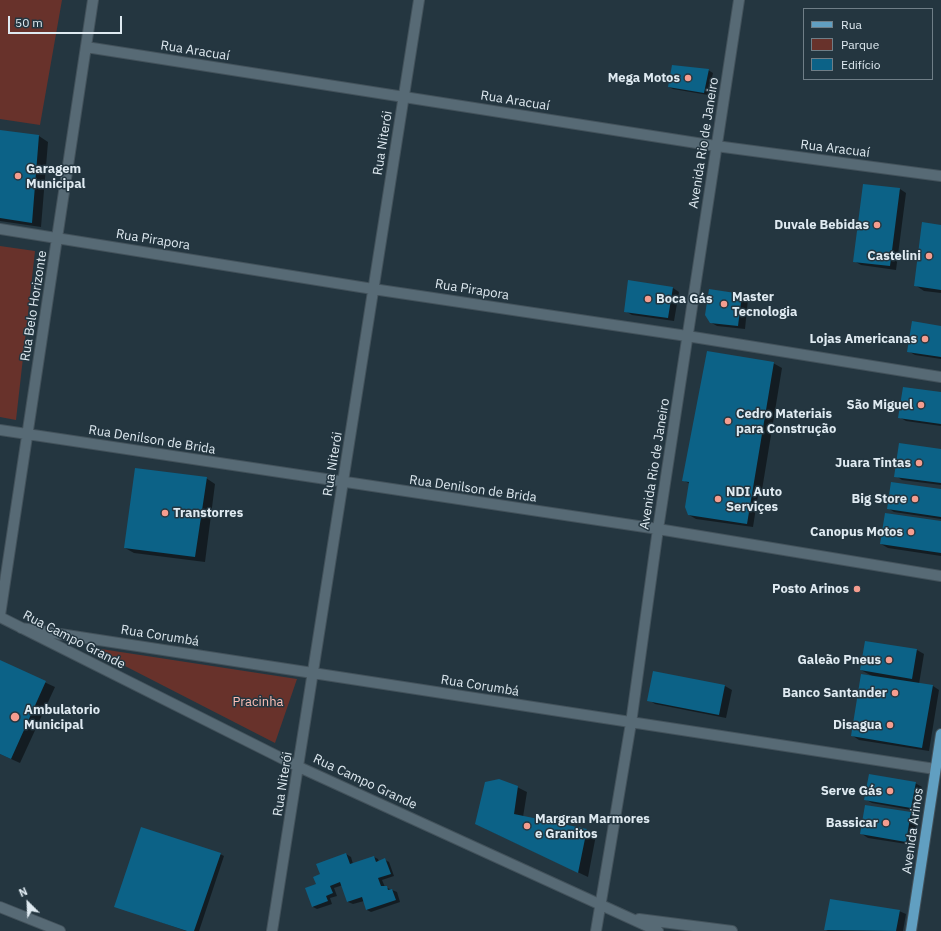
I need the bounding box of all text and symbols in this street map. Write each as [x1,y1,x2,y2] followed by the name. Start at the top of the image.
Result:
[10,8,124,34] scale bar
[803,8,933,80] legend
[15,15,43,30] text: 50 m
[841,17,862,32] text: Rua
[841,37,879,52] text: Parque
[159,38,231,64] street label: Rua Aracuaí
[841,57,880,72] text: Edifício
[608,70,680,86] place label: Mega Motos
[683,73,693,83] marker: Mega Motos
[686,76,722,210] street label: Avenida Rio de Janeiro
[479,88,551,114] street label: Rua Aracuaí
[370,110,396,176] street label: Rua Niterói
[799,137,871,161] street label: Rua Aracuaí
[26,161,86,192] place label: Garagem Municipal
[13,171,23,181] marker: Garagem Municipal
[774,217,869,233] place label: Duvale Bebidas
[872,220,882,230] marker: Duvale Bebidas
[115,226,191,254] street label: Rua Pirapora
[867,248,921,264] place label: Castelini
[18,250,50,362] street label: Rua Belo Horizonte
[924,251,934,261] marker: Castelini
[434,276,510,304] street label: Rua Pirapora
[732,289,797,320] place label: Master Tecnologia
[656,291,712,307] place label: Boca Gás
[643,294,653,304] marker: Boca Gás
[719,299,729,309] marker: Master Tecnologia
[810,331,917,347] place label: Lojas Americanas
[920,334,930,344] marker: Lojas Americanas
[637,397,673,531] street label: Avenida Rio de Janeiro
[847,397,913,413] place label: São Miguel
[916,400,926,410] marker: São Miguel
[736,406,836,437] place label: Cedro Materiais para Construção
[723,416,733,426] marker: Cedro Materiais para Construção
[87,422,217,458] street label: Rua Denilson de Brida
[320,431,346,497] street label: Rua Niterói
[835,455,911,471] place label: Juara Tintas
[914,458,924,468] marker: Juara Tintas
[408,472,538,506] street label: Rua Denilson de Brida
[726,484,782,515] place label: NDI Auto Serviçes
[852,491,907,507] place label: Big Store
[713,494,723,504] marker: NDI Auto Serviçes
[910,494,920,504] marker: Big Store
[173,505,243,521] place label: Transtorres
[160,508,170,518] marker: Transtorres
[810,524,903,540] place label: Canopus Motos
[906,527,916,537] marker: Canopus Motos
[772,581,849,597] place label: Posto Arinos
[852,584,862,594] marker: Posto Arinos
[20,607,128,673] street label: Rua Campo Grande
[120,622,200,650] street label: Rua Corumbá
[797,652,881,668] place label: Galeão Pneus
[884,655,894,665] marker: Galeão Pneus
[440,672,520,700] street label: Rua Corumbá
[782,685,887,701] place label: Banco Santander
[890,688,900,698] marker: Banco Santander
[233,694,283,710] park label: Pracinha
[24,702,100,733] place label: Ambulatorio Municipal
[9,711,21,723] marker: Ambulatorio Municipal
[833,717,882,733] place label: Disagua
[885,720,895,730] marker: Disagua
[270,751,296,817] street label: Rua Niterói
[311,751,419,813] street label: Rua Campo Grande
[821,783,882,799] place label: Serve Gás
[885,786,895,796] marker: Serve Gás
[899,787,927,875] street label: Avenida Arinos
[535,811,650,842] place label: Margran Marmores e Granitos
[826,815,878,831] place label: Bassicar
[881,818,891,828] marker: Bassicar
[522,821,532,831] marker: Margran Marmores e Granitos
[8,883,48,923] north arrow
[17,884,30,900] text: N

